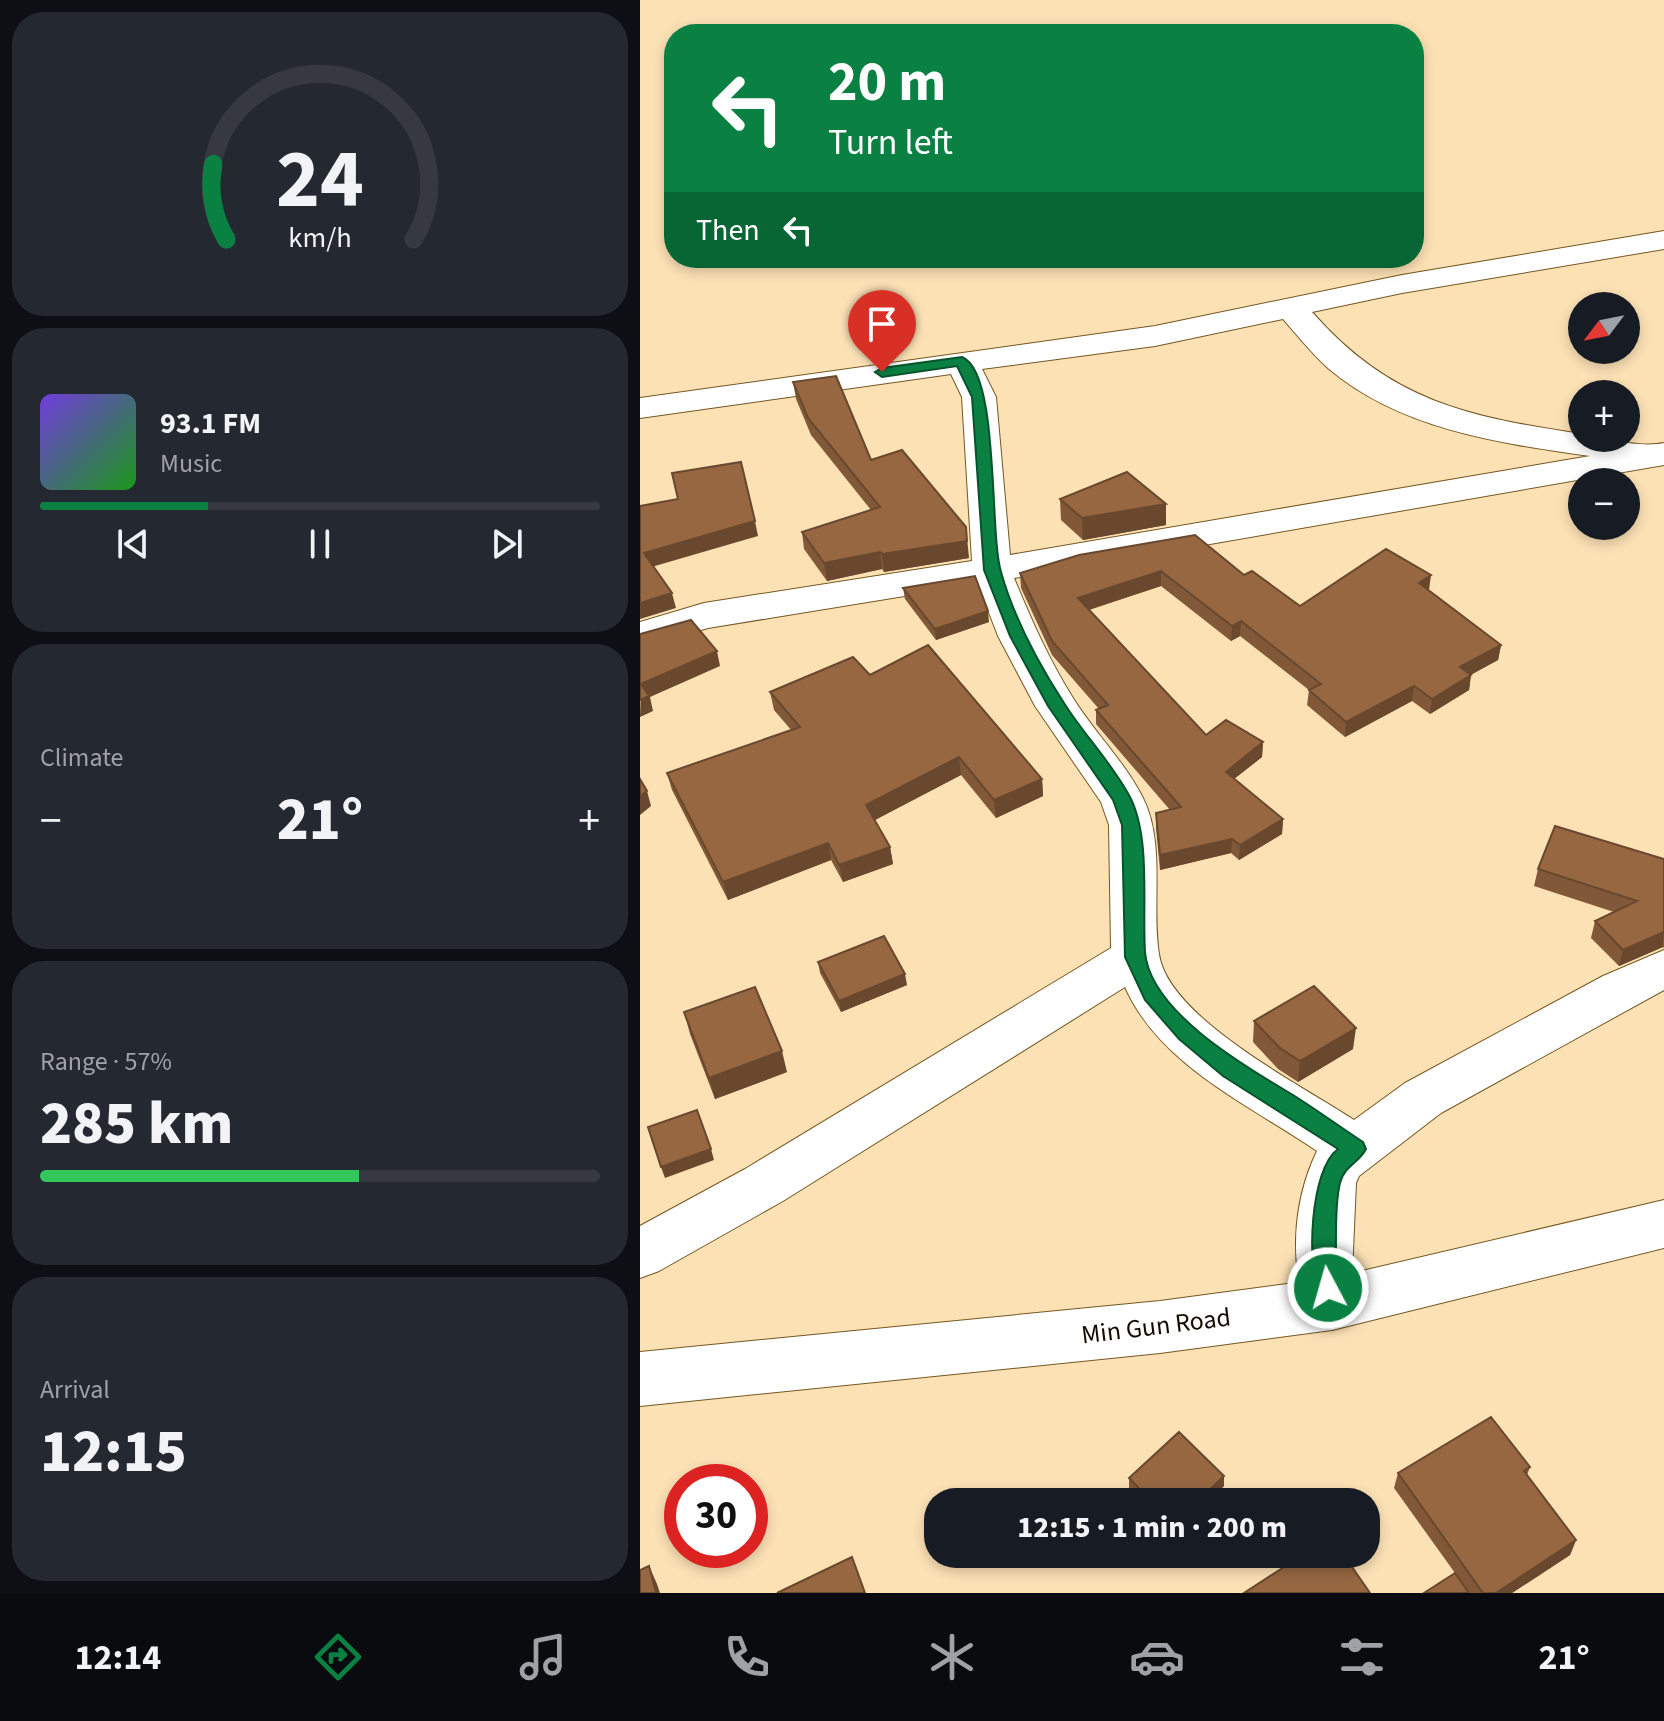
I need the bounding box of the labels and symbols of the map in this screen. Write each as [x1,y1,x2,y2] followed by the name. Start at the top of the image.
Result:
[848,290,916,372] pin
[1568,292,1640,364] north arrow
[1286,1246,1370,1330] position arrow
[1079,1298,1233,1354] street label: Min Gun Road
[664,1464,768,1568] speed limit sign: 30

